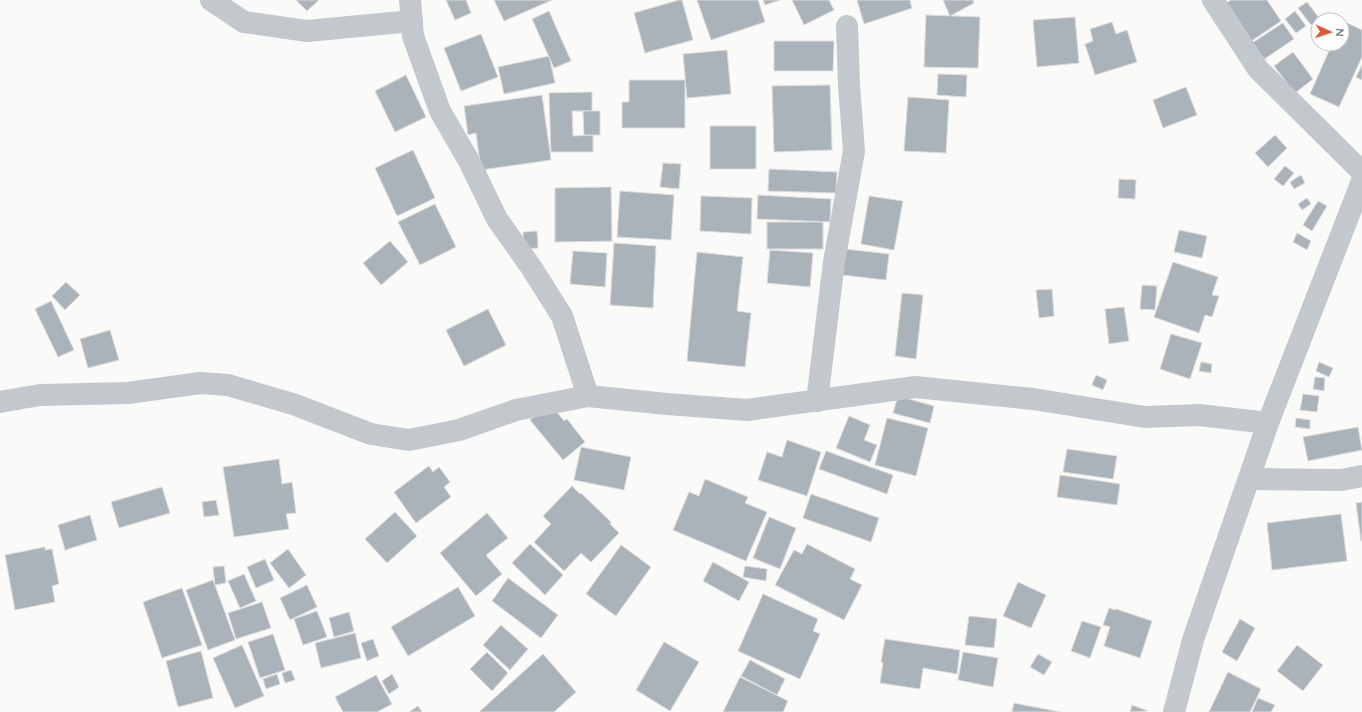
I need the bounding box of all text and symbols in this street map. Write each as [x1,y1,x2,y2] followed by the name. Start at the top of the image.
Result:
[1310,12,1350,52] north arrow
[1333,28,1347,37] text: N

